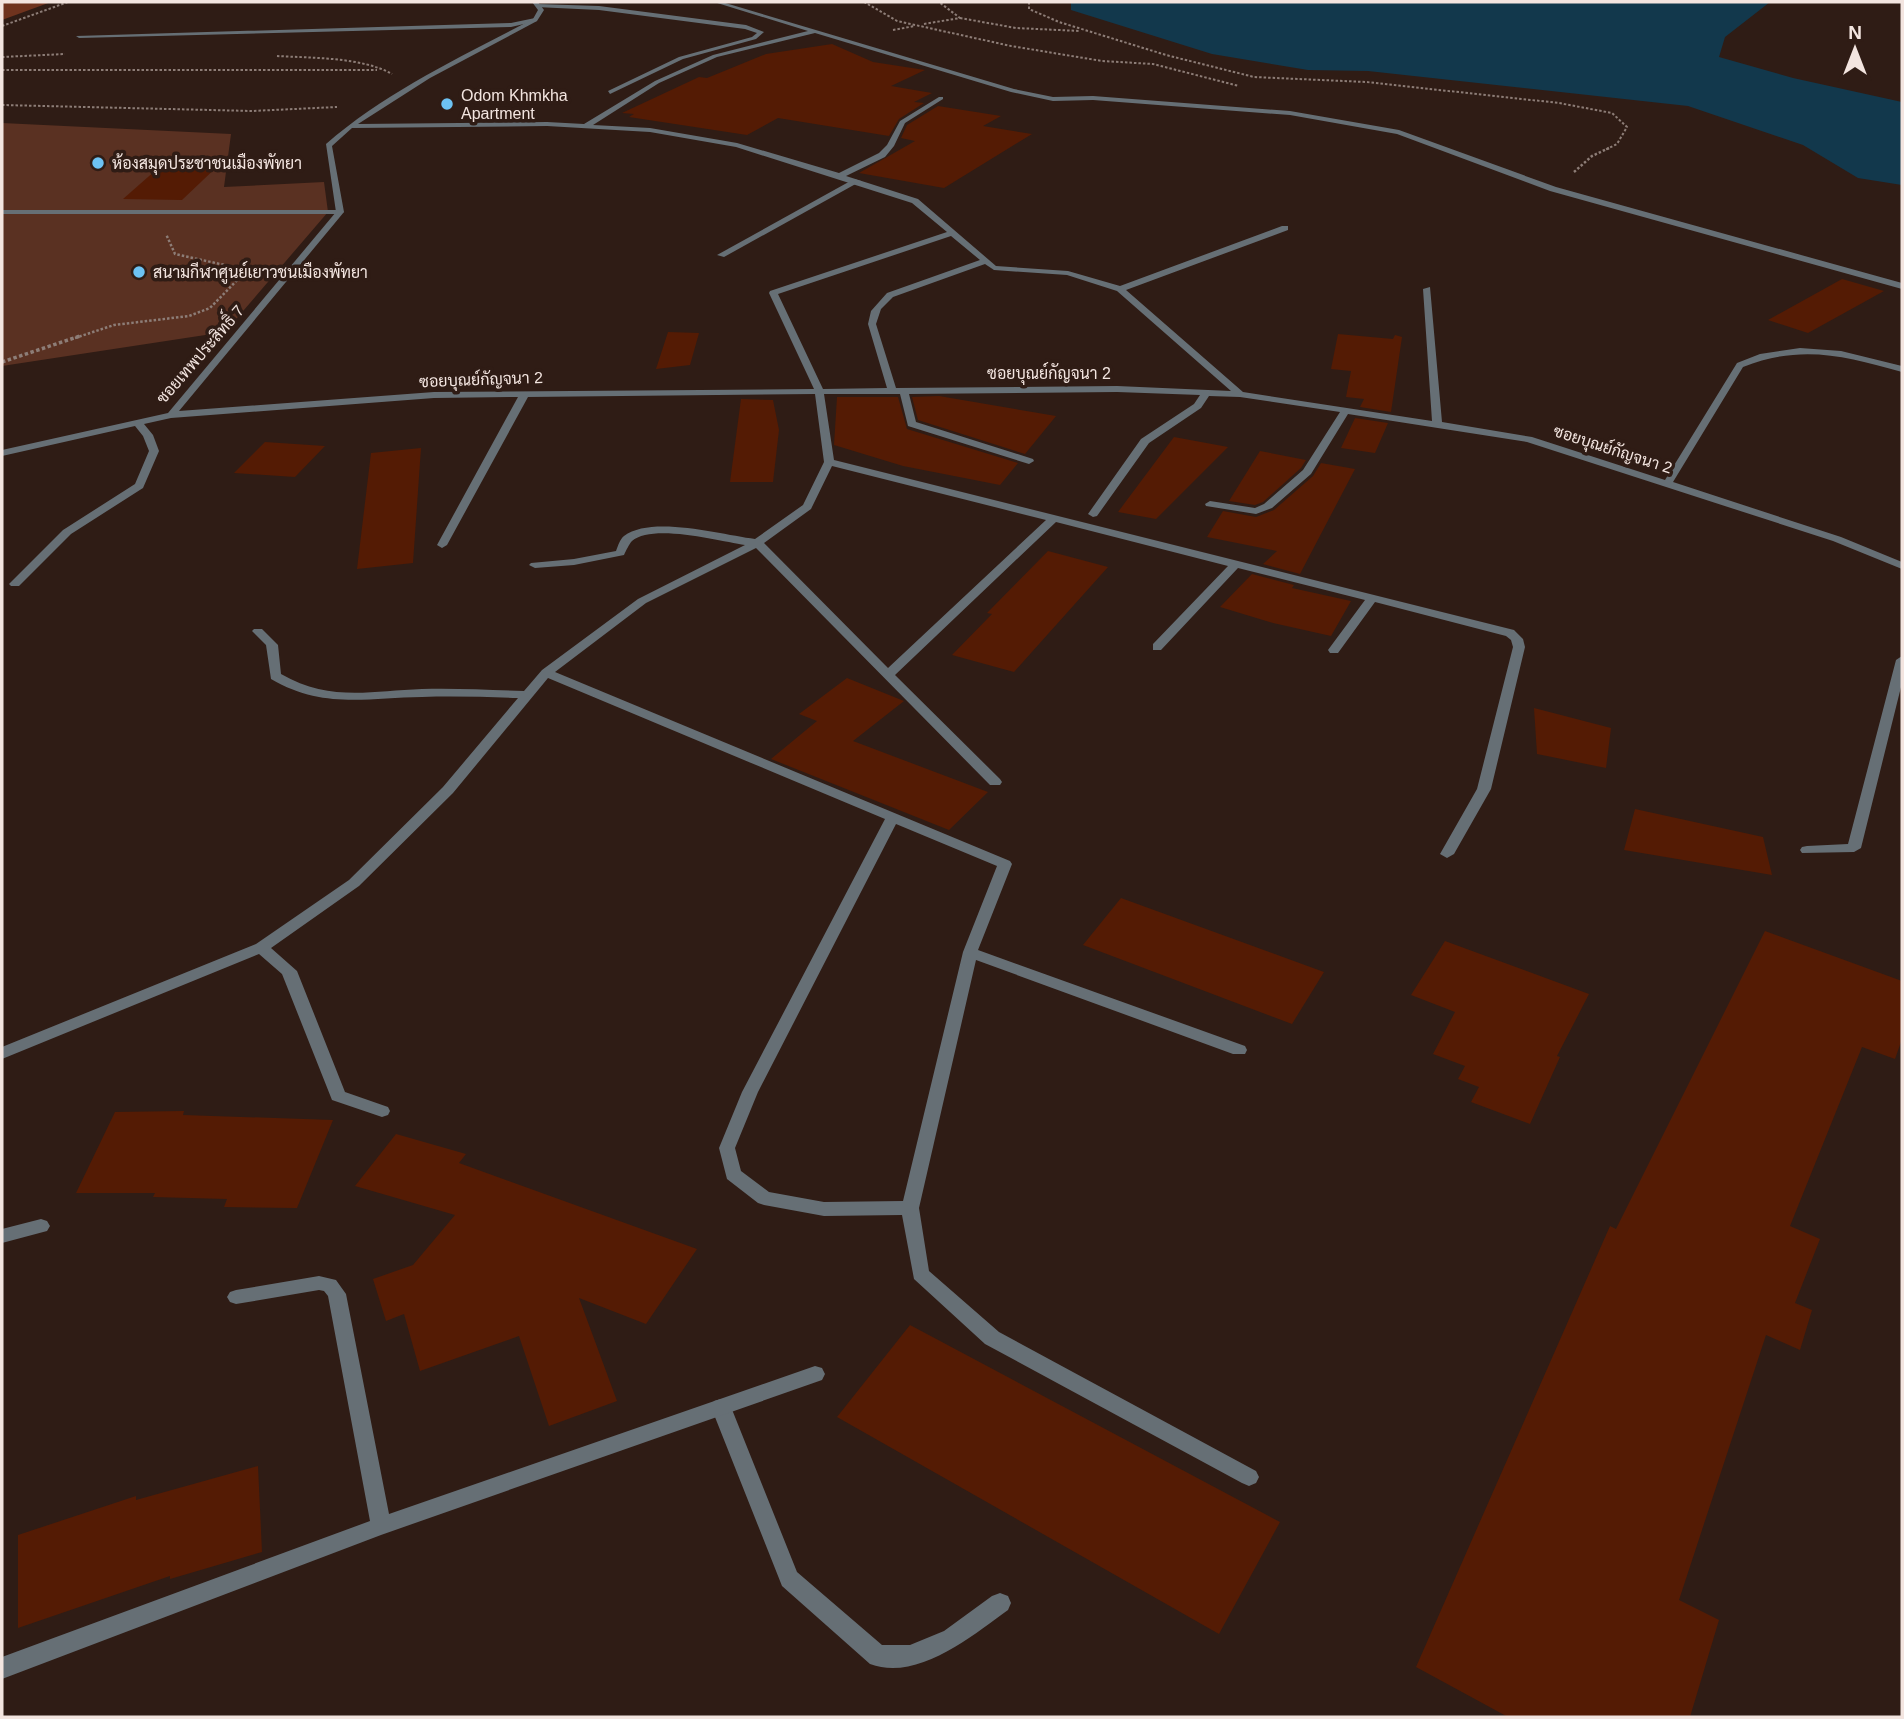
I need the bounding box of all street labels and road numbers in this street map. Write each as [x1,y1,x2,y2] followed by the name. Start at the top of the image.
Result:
[149,298,248,407] street label: ซอยเทพประสิทธิ์ 7
[987,361,1111,385] street label: ซอยบุณย์กัญจนา 2
[419,365,543,393] street label: ซอยบุณย์กัญจนา 2
[1550,418,1676,480] street label: ซอยบุณย์กัญจนา 2

